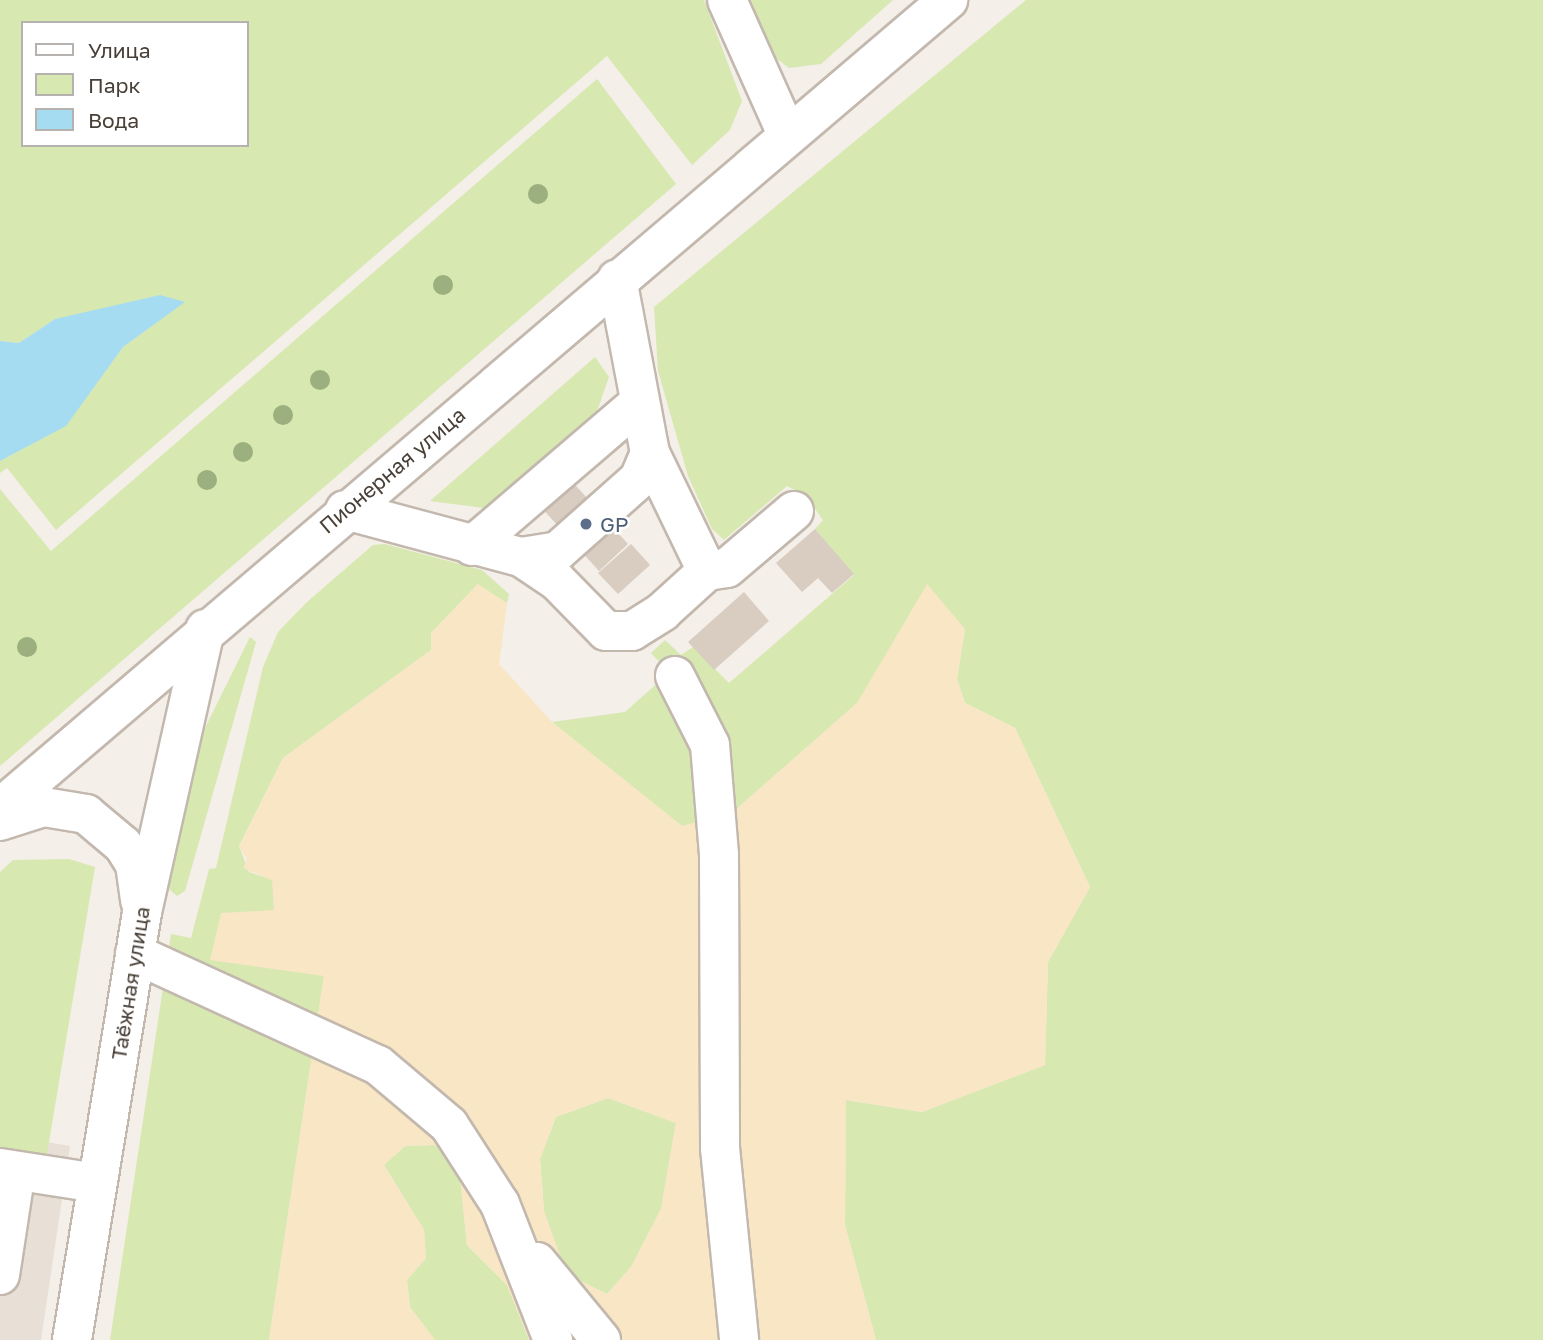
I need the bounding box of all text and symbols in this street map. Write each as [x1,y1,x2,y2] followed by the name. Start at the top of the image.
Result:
[21,21,248,147] legend
[88,37,151,63] text: Улица
[88,72,141,98] text: Парк
[88,107,139,133] text: Вода
[314,402,470,538] street label: Пионерная улица
[600,511,629,537] place label: GP
[578,516,594,532] marker: GP
[105,904,155,1062] street label: Таёжная улица

